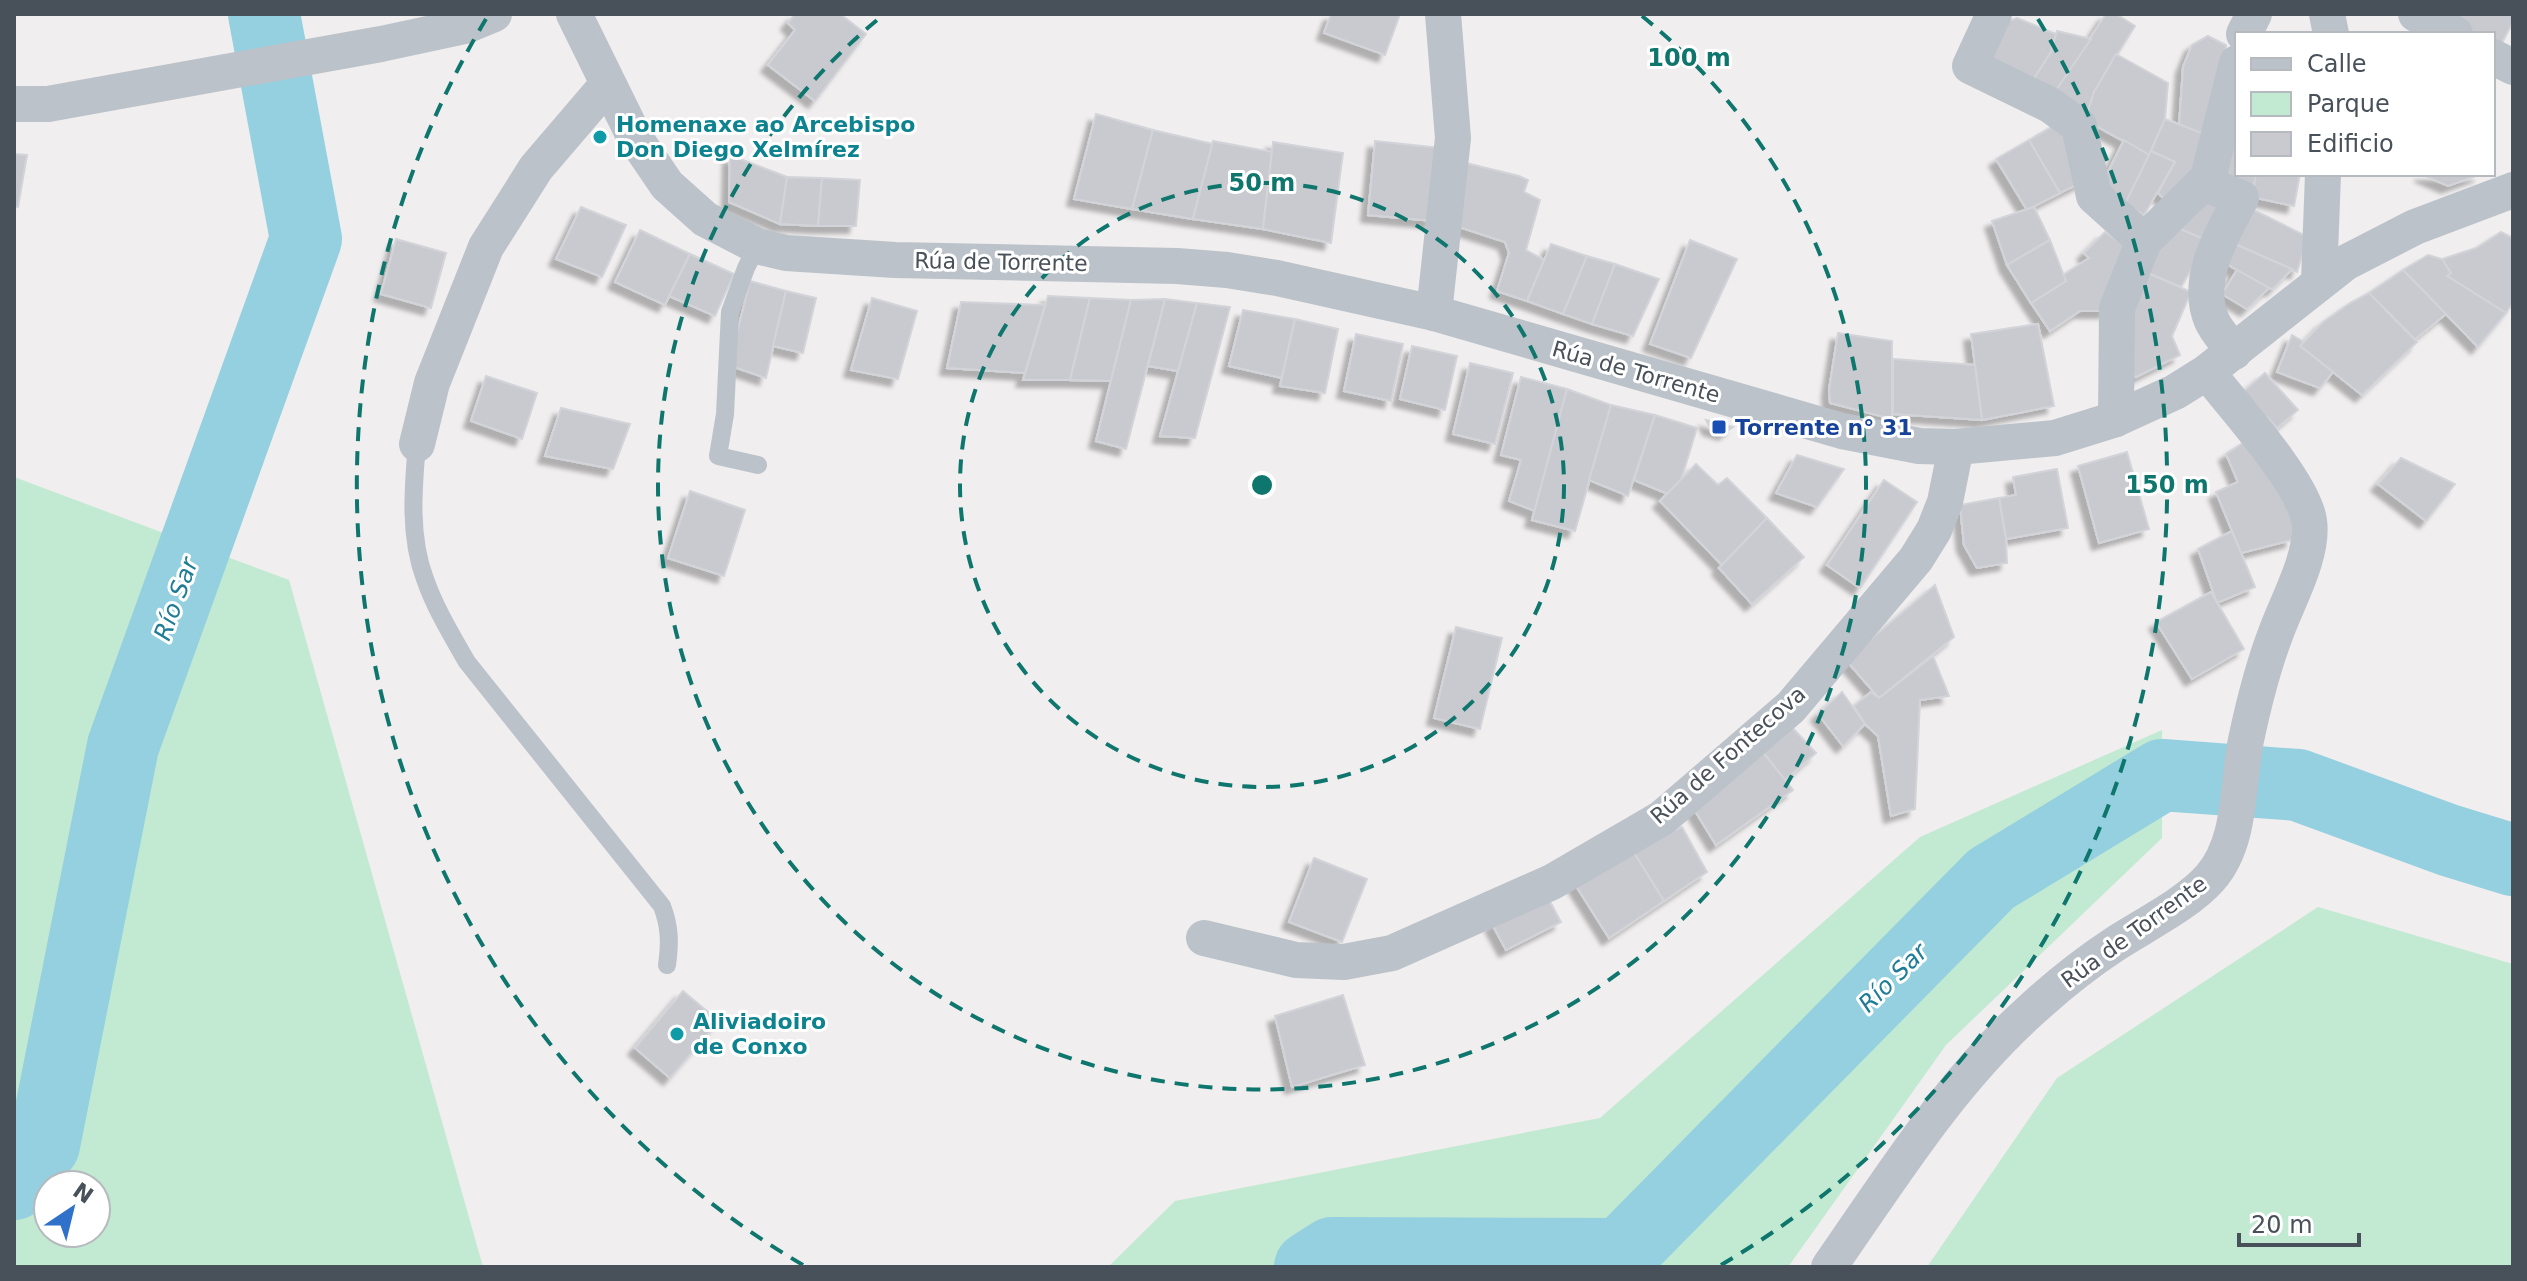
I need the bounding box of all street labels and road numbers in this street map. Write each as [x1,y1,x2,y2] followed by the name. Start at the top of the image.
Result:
[914,248,1088,276] street label: Rúa de Torrente
[1549,336,1723,408] street label: Rúa de Torrente
[1646,681,1810,829] street label: Rúa de Fontecova
[2057,871,2211,993] street label: Rúa de Torrente

